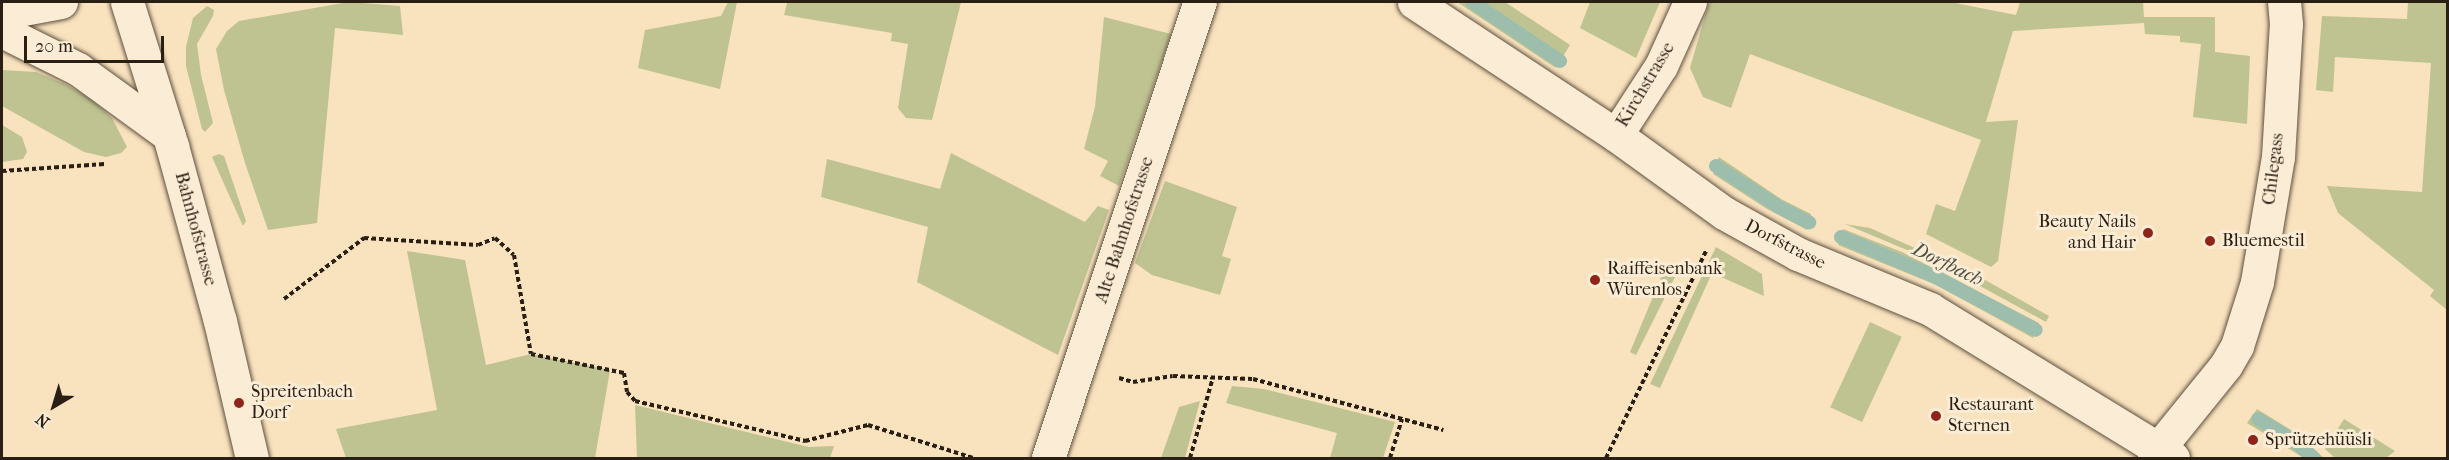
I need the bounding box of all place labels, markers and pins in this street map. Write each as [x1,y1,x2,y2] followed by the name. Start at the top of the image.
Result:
[2039,212,2136,254] place label: Beauty Nails and Hair
[2141,226,2155,240] marker: Beauty Nails and Hair
[2222,230,2305,252] place label: Bluemestil
[2203,234,2217,248] marker: Bluemestil
[1607,259,1722,302] place label: Raiffeisenbank Würenlos
[1588,273,1602,287] marker: Raiffeisenbank Würenlos
[251,382,353,424] place label: Spreitenbach Dorf
[1948,395,2034,438] place label: Restaurant Sternen
[232,396,246,410] marker: Spreitenbach Dorf
[1929,409,1943,423] marker: Restaurant Sternen
[2265,429,2372,451] place label: Sprützehüüsli
[2246,433,2260,447] marker: Sprützehüüsli

